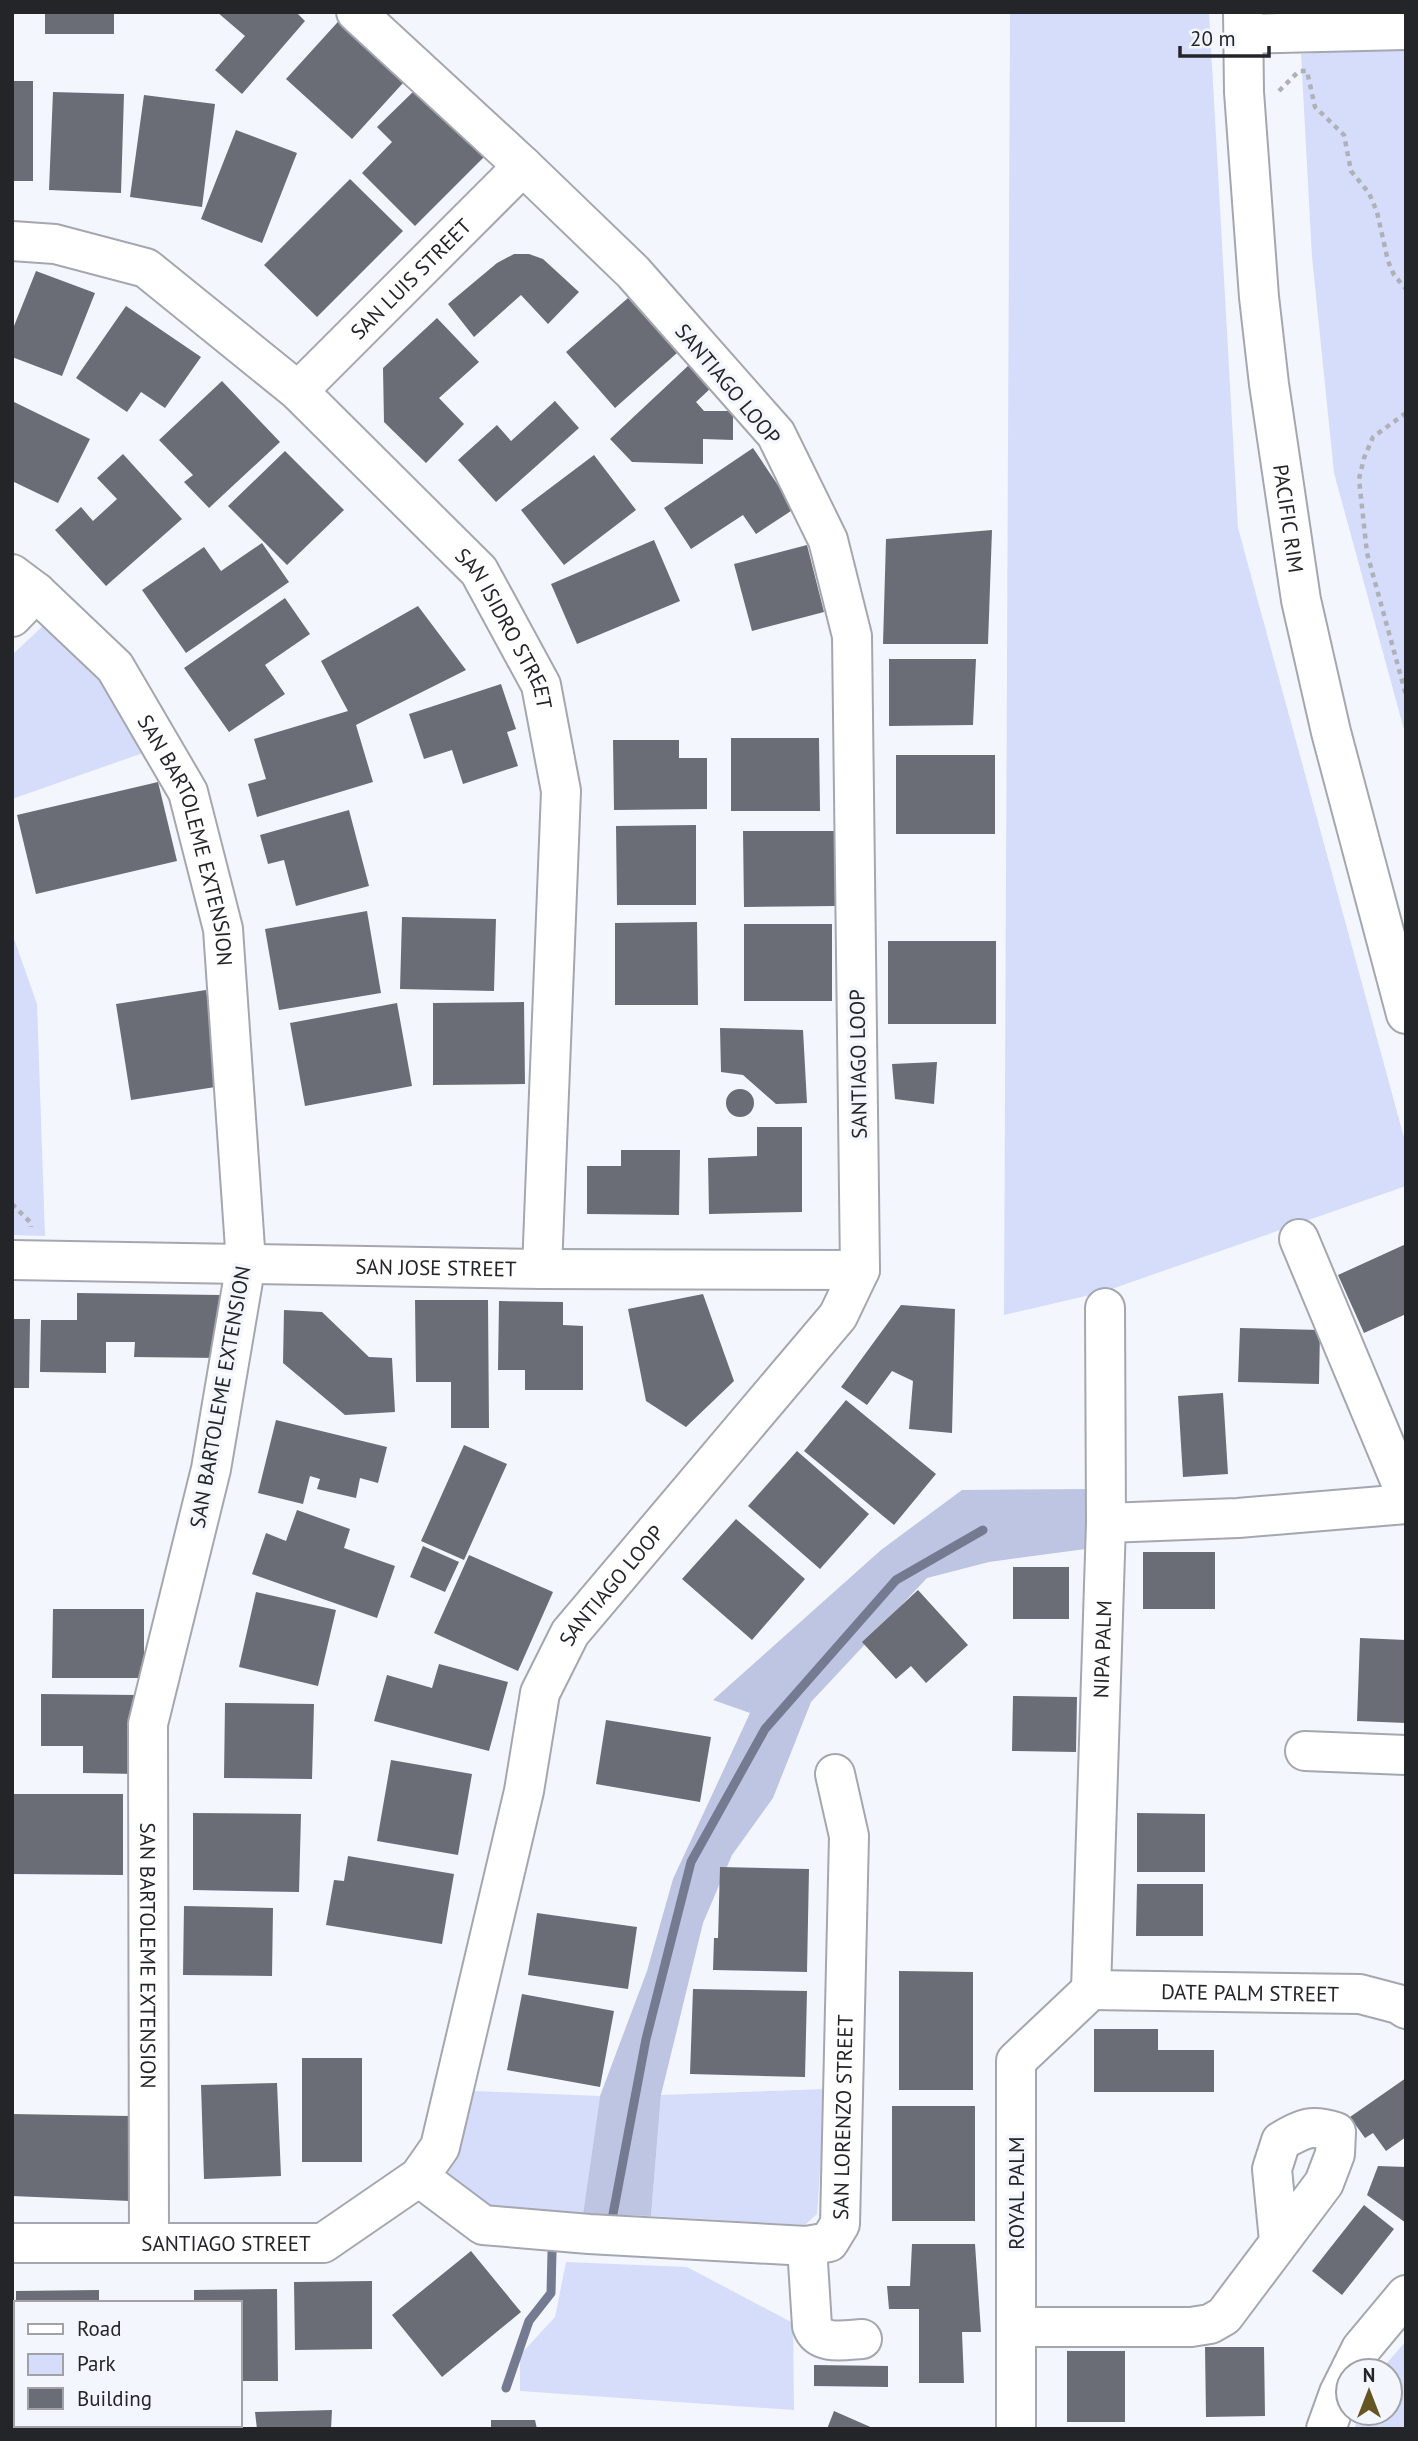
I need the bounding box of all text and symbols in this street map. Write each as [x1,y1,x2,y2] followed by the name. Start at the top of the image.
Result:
[1180,14,1269,58] scale bar
[1190,25,1236,52] text: 20 m
[344,212,477,345] street label: SAN LUIS STREET
[669,318,787,450] street label: SANTIAGO LOOP
[1268,462,1310,574] street label: PACIFIC RIM
[450,542,559,711] street label: SAN ISIDRO STREET
[132,709,239,967] street label: SAN BARTOLEME EXTENSION
[843,989,873,1139] street label: SANTIAGO LOOP
[355,1252,517,1282] street label: SAN JOSE STREET
[184,1264,256,1530] street label: SAN BARTOLEME EXTENSION
[552,1519,669,1650] street label: SANTIAGO LOOP
[1087,1600,1117,1699] street label: NIPA PALM
[135,1822,162,2089] street label: SAN BARTOLEME EXTENSION
[1161,1978,1339,2007] street label: DATE PALM STREET
[827,2014,858,2220] street label: SAN LORENZO STREET
[1003,2136,1030,2250] street label: ROYAL PALM
[141,2230,311,2257] street label: SANTIAGO STREET
[14,2301,242,2427] legend
[77,2315,121,2342] text: Road
[77,2350,116,2377] text: Park
[1334,2357,1404,2427] north arrow
[1363,2363,1375,2387] text: N
[77,2385,152,2412] text: Building

